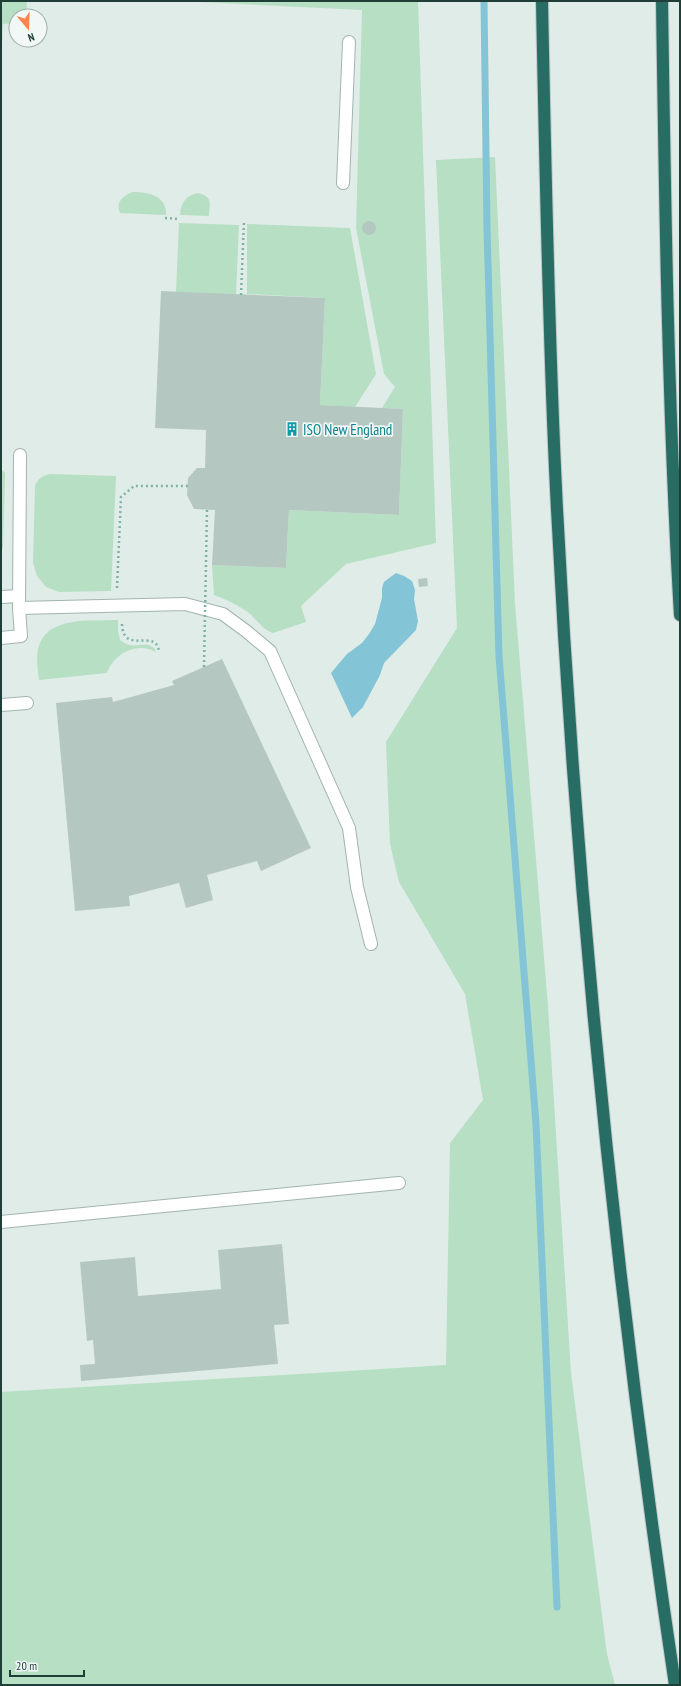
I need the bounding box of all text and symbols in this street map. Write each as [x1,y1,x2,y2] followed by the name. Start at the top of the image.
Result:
[8,8,48,48] north arrow
[26,30,36,45] text: N
[303,420,392,439] place label: ISO New England
[284,421,300,437] building icon: ISO New England
[10,1652,84,1678] scale bar
[16,1658,37,1673] text: 20 m

